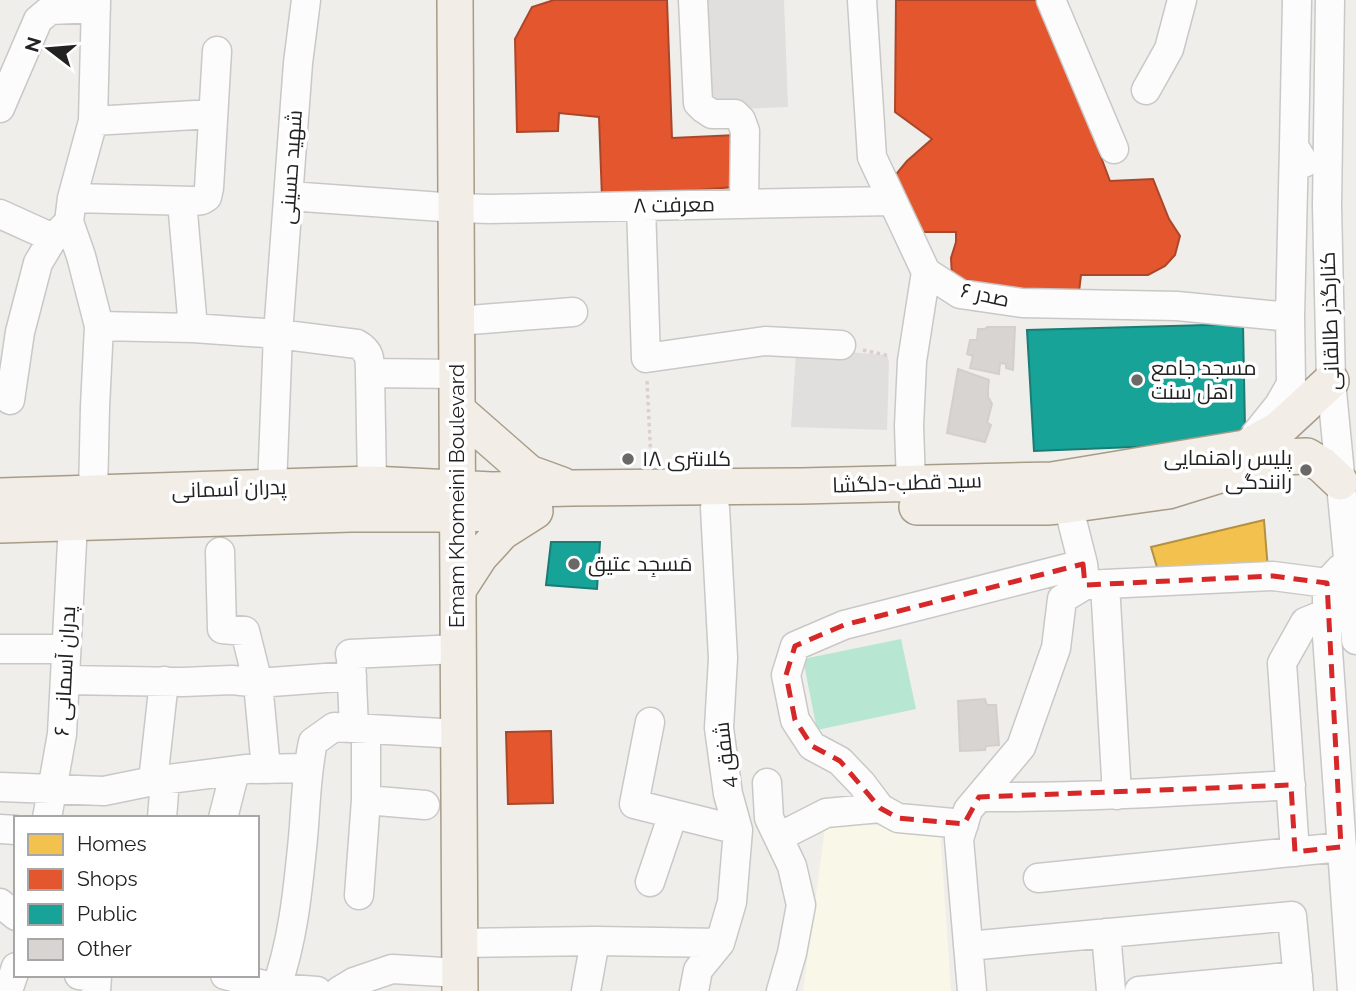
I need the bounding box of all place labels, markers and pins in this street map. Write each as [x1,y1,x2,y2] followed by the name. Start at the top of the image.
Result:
[1151,355,1256,405] place label: مسجد جامع اهل سنت
[1129,372,1145,388] marker: مسجد جامع اهل سنت
[1164,445,1292,495] place label: پلیس راهنمایی رانندگی
[642,446,731,472] place label: کلانتری ۱۸
[620,451,636,467] marker: کلانتری ۱۸
[1298,462,1314,478] marker: پلیس راهنمایی رانندگی
[588,551,692,577] place label: مَسجِد عتیق
[566,556,582,572] marker: مَسجِد عتیق

